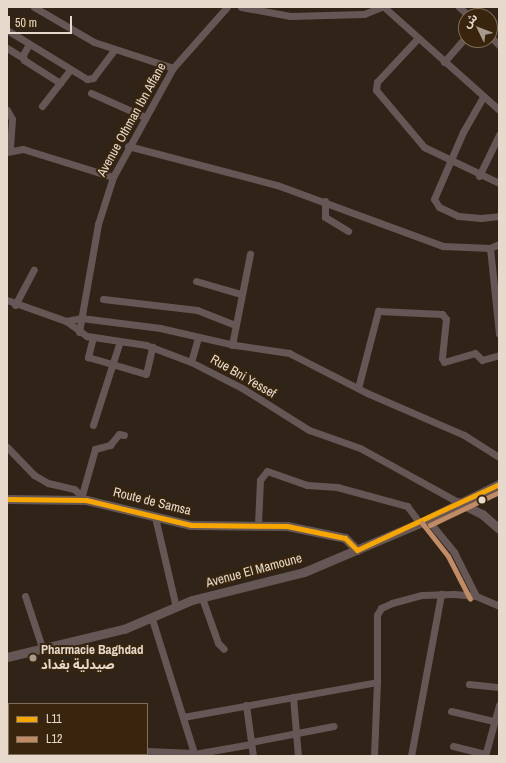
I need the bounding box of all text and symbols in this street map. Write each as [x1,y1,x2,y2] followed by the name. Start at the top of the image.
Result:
[10,8,74,34] scale bar
[458,8,498,48] north arrow
[460,10,480,31] text: ش
[15,15,37,31] text: 50 m
[94,60,170,180] street label: Avenue Othman Ibn Affane
[207,352,279,402] street label: Rue Bni Yessef
[112,485,192,519] street label: Route de Samsa
[477,495,487,505] unlabelled marker
[204,551,304,591] street label: Avenue El Mamoune
[41,643,143,674] place label: Pharmacie Baghdad صيدلية بغداد
[28,653,38,663] marker: Pharmacie Baghdad صيدلية بغداد
[8,703,148,755] legend
[46,711,62,727] text: L11
[46,731,62,747] text: L12

